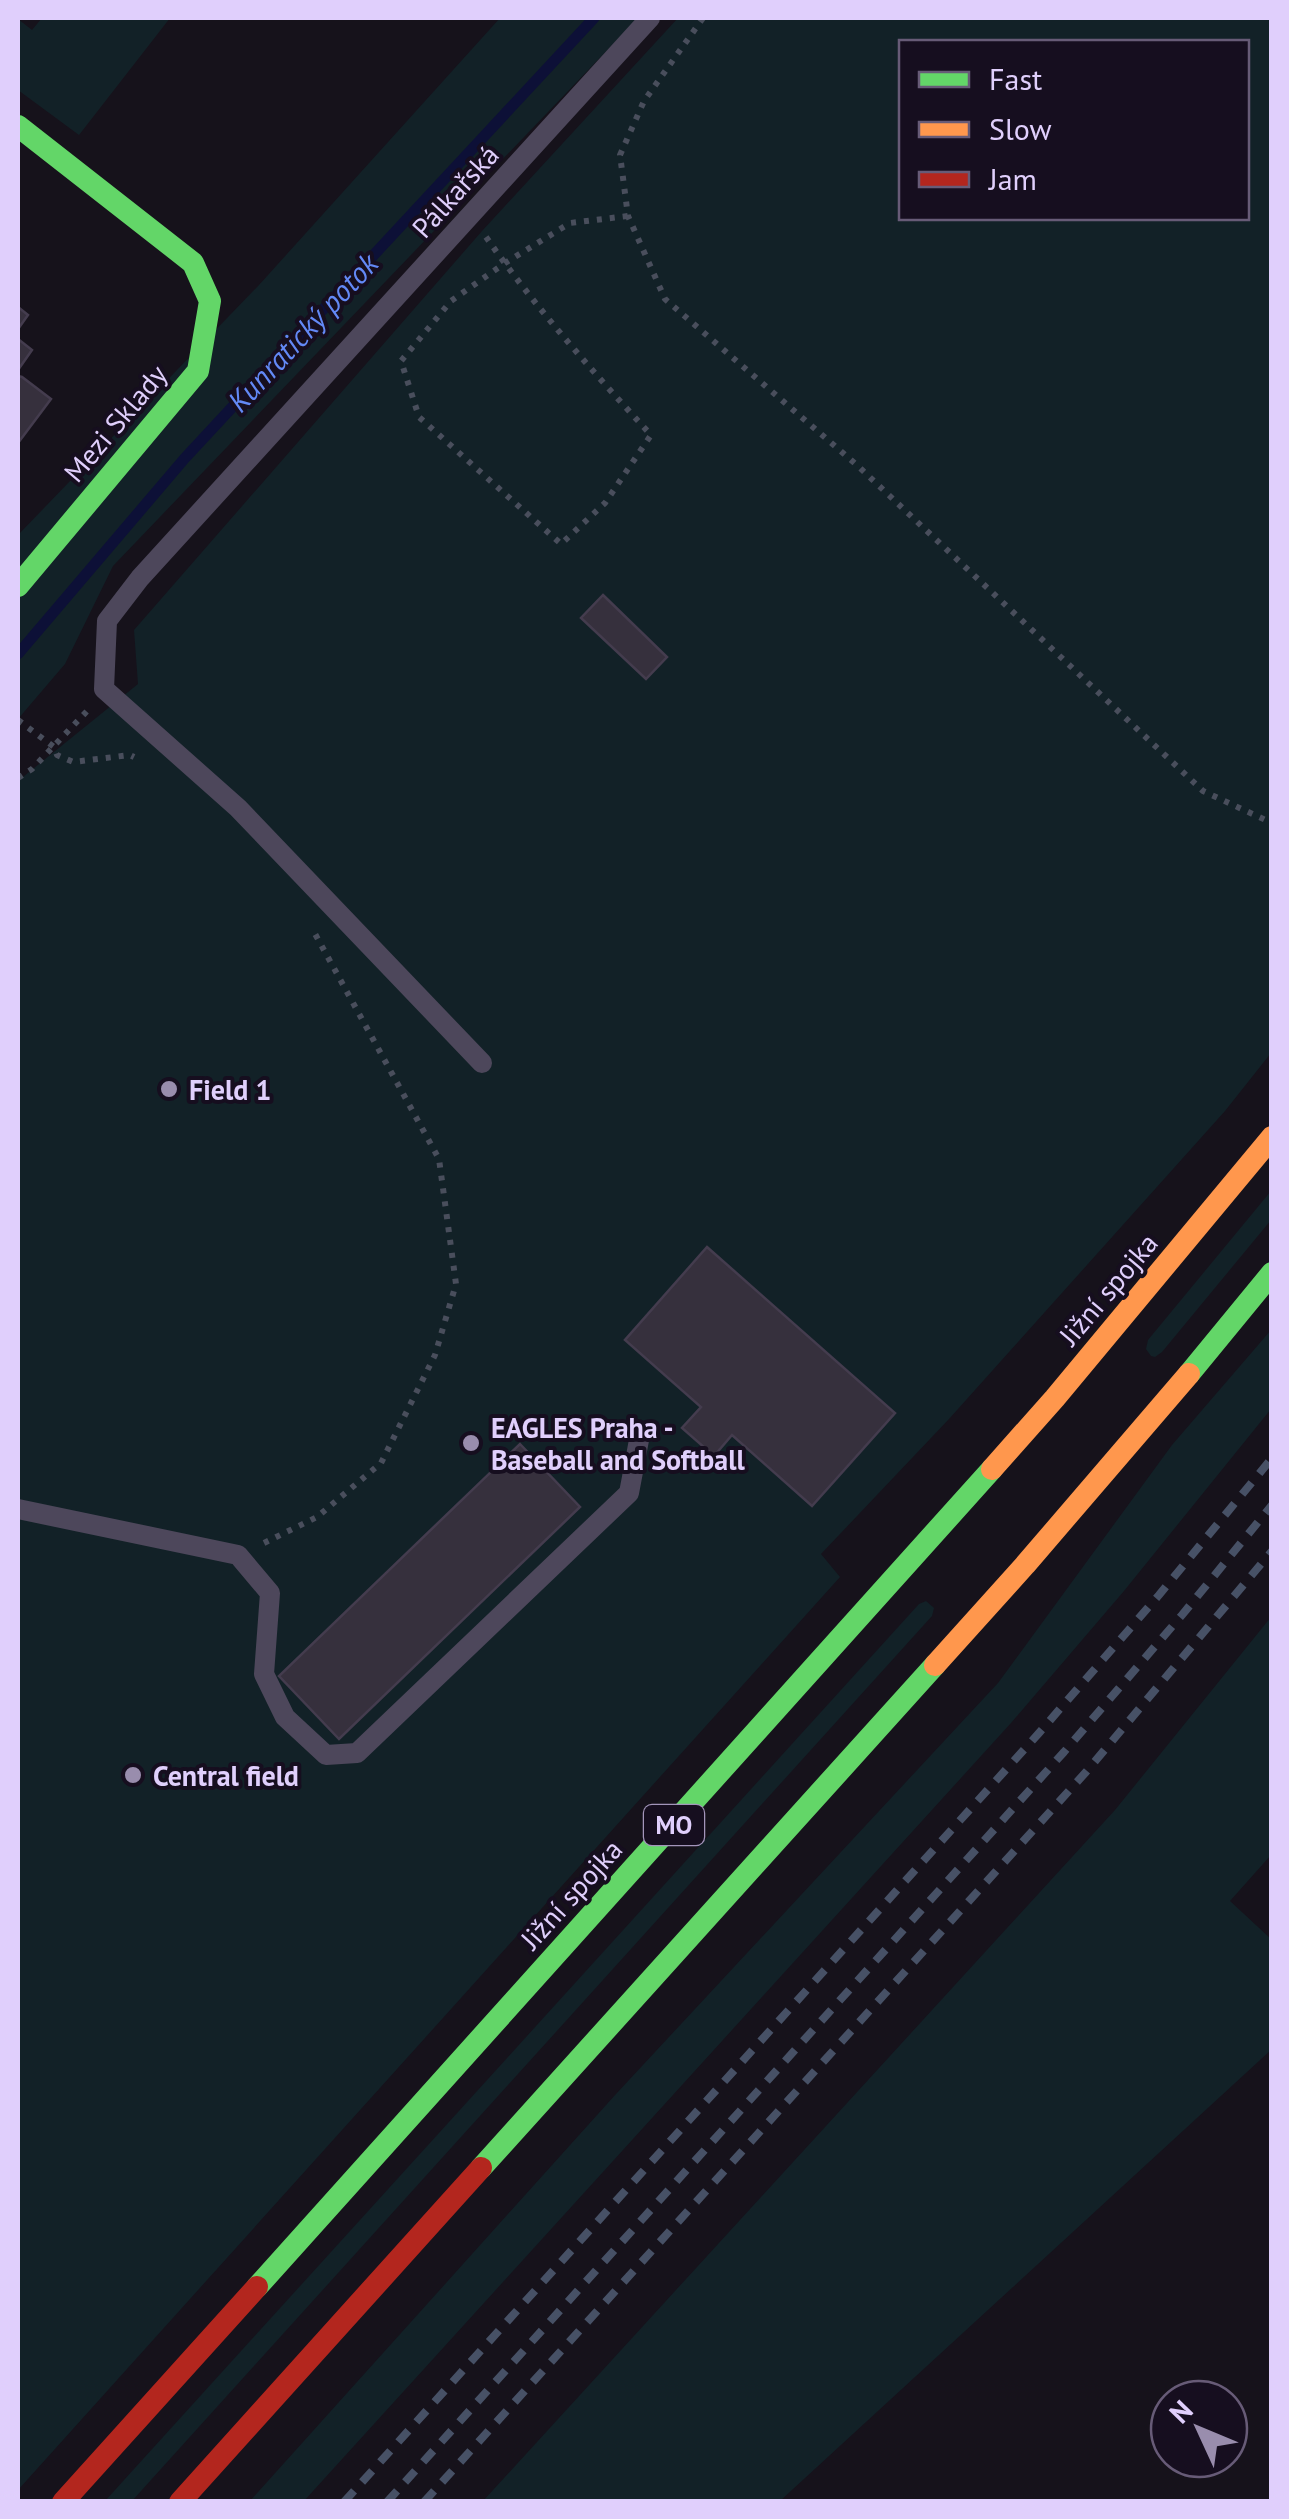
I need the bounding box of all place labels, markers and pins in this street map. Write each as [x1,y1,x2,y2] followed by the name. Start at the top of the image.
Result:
[189,1071,271,1108] place label: Field 1
[158,1078,180,1100] marker: Field 1
[491,1409,745,1478] place label: EAGLES Praha - Baseball and Softball
[460,1432,482,1454] marker: EAGLES Praha - Baseball and Softball
[153,1757,299,1794] place label: Central field
[122,1764,144,1786] marker: Central field

